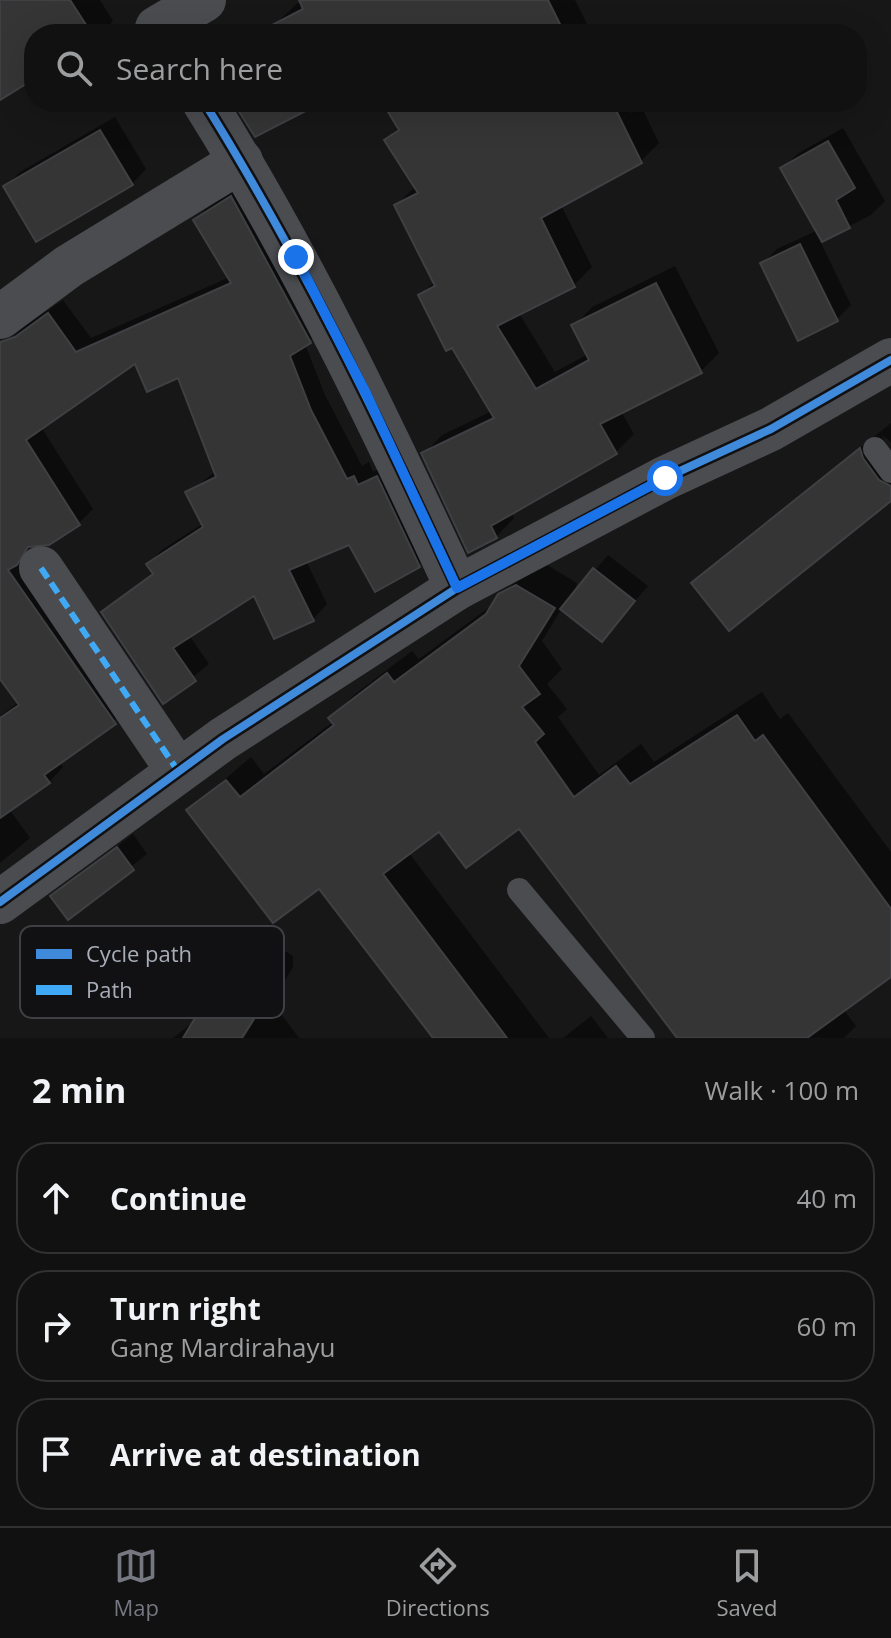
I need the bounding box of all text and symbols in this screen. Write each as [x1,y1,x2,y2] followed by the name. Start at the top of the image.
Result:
[24,24,867,112] search box
[52,46,96,90] icon: search
[116,48,283,89] text: Search here
[278,239,314,275] route end
[647,460,683,496] route start
[20,926,284,1018] legend
[86,938,192,968] text: Cycle path
[86,974,133,1004] text: Path
[32,1067,126,1113] text: 2 min
[705,1072,859,1108] text: Walk · 100 m
[34,1176,78,1220] icon: ahead
[110,1178,247,1219] text: Continue
[796,1180,857,1216] text: 40 m
[110,1288,261,1329] text: Turn right
[34,1304,78,1348] icon: right
[796,1308,857,1344] text: 60 m
[110,1329,336,1365] text: Gang Mardirahayu
[34,1432,78,1476] icon: arrive
[110,1434,421,1475] text: Arrive at destination
[113,1544,159,1622] tab: Map
[386,1544,490,1622] tab: Directions
[716,1544,778,1622] tab: Saved

